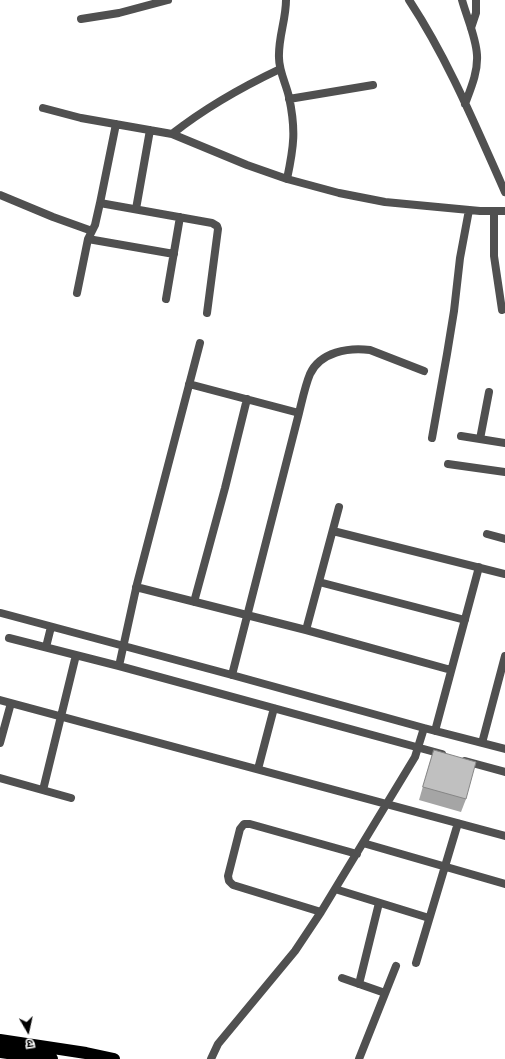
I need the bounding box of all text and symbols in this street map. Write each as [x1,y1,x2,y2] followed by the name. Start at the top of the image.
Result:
[8,1011,48,1051] north arrow
[26,1035,34,1051] text: उ

